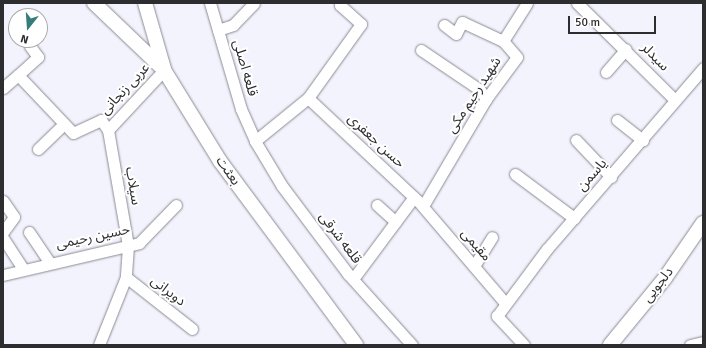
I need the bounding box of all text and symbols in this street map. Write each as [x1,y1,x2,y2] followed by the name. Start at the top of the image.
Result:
[8,8,48,48] north arrow
[570,8,658,34] scale bar
[575,15,600,30] text: 50 m
[19,32,30,46] text: N
[229,38,261,98] street label: قلعه اصلی
[638,39,672,75] street label: سیدلر
[443,54,505,136] street label: شهید رحیم مکی
[97,60,153,118] street label: عربی زنجانی
[344,110,408,172] street label: حسن جعفری
[212,153,244,189] street label: بعثت
[573,155,611,195] street label: یاسمن
[122,166,144,206] street label: سیلاب
[315,209,365,267] street label: قلعه شرقی
[55,221,131,253] street label: حسین رحیمی
[457,225,495,265] street label: مقیمی
[639,264,677,306] street label: دلجویی
[147,272,189,310] street label: دویرانی

